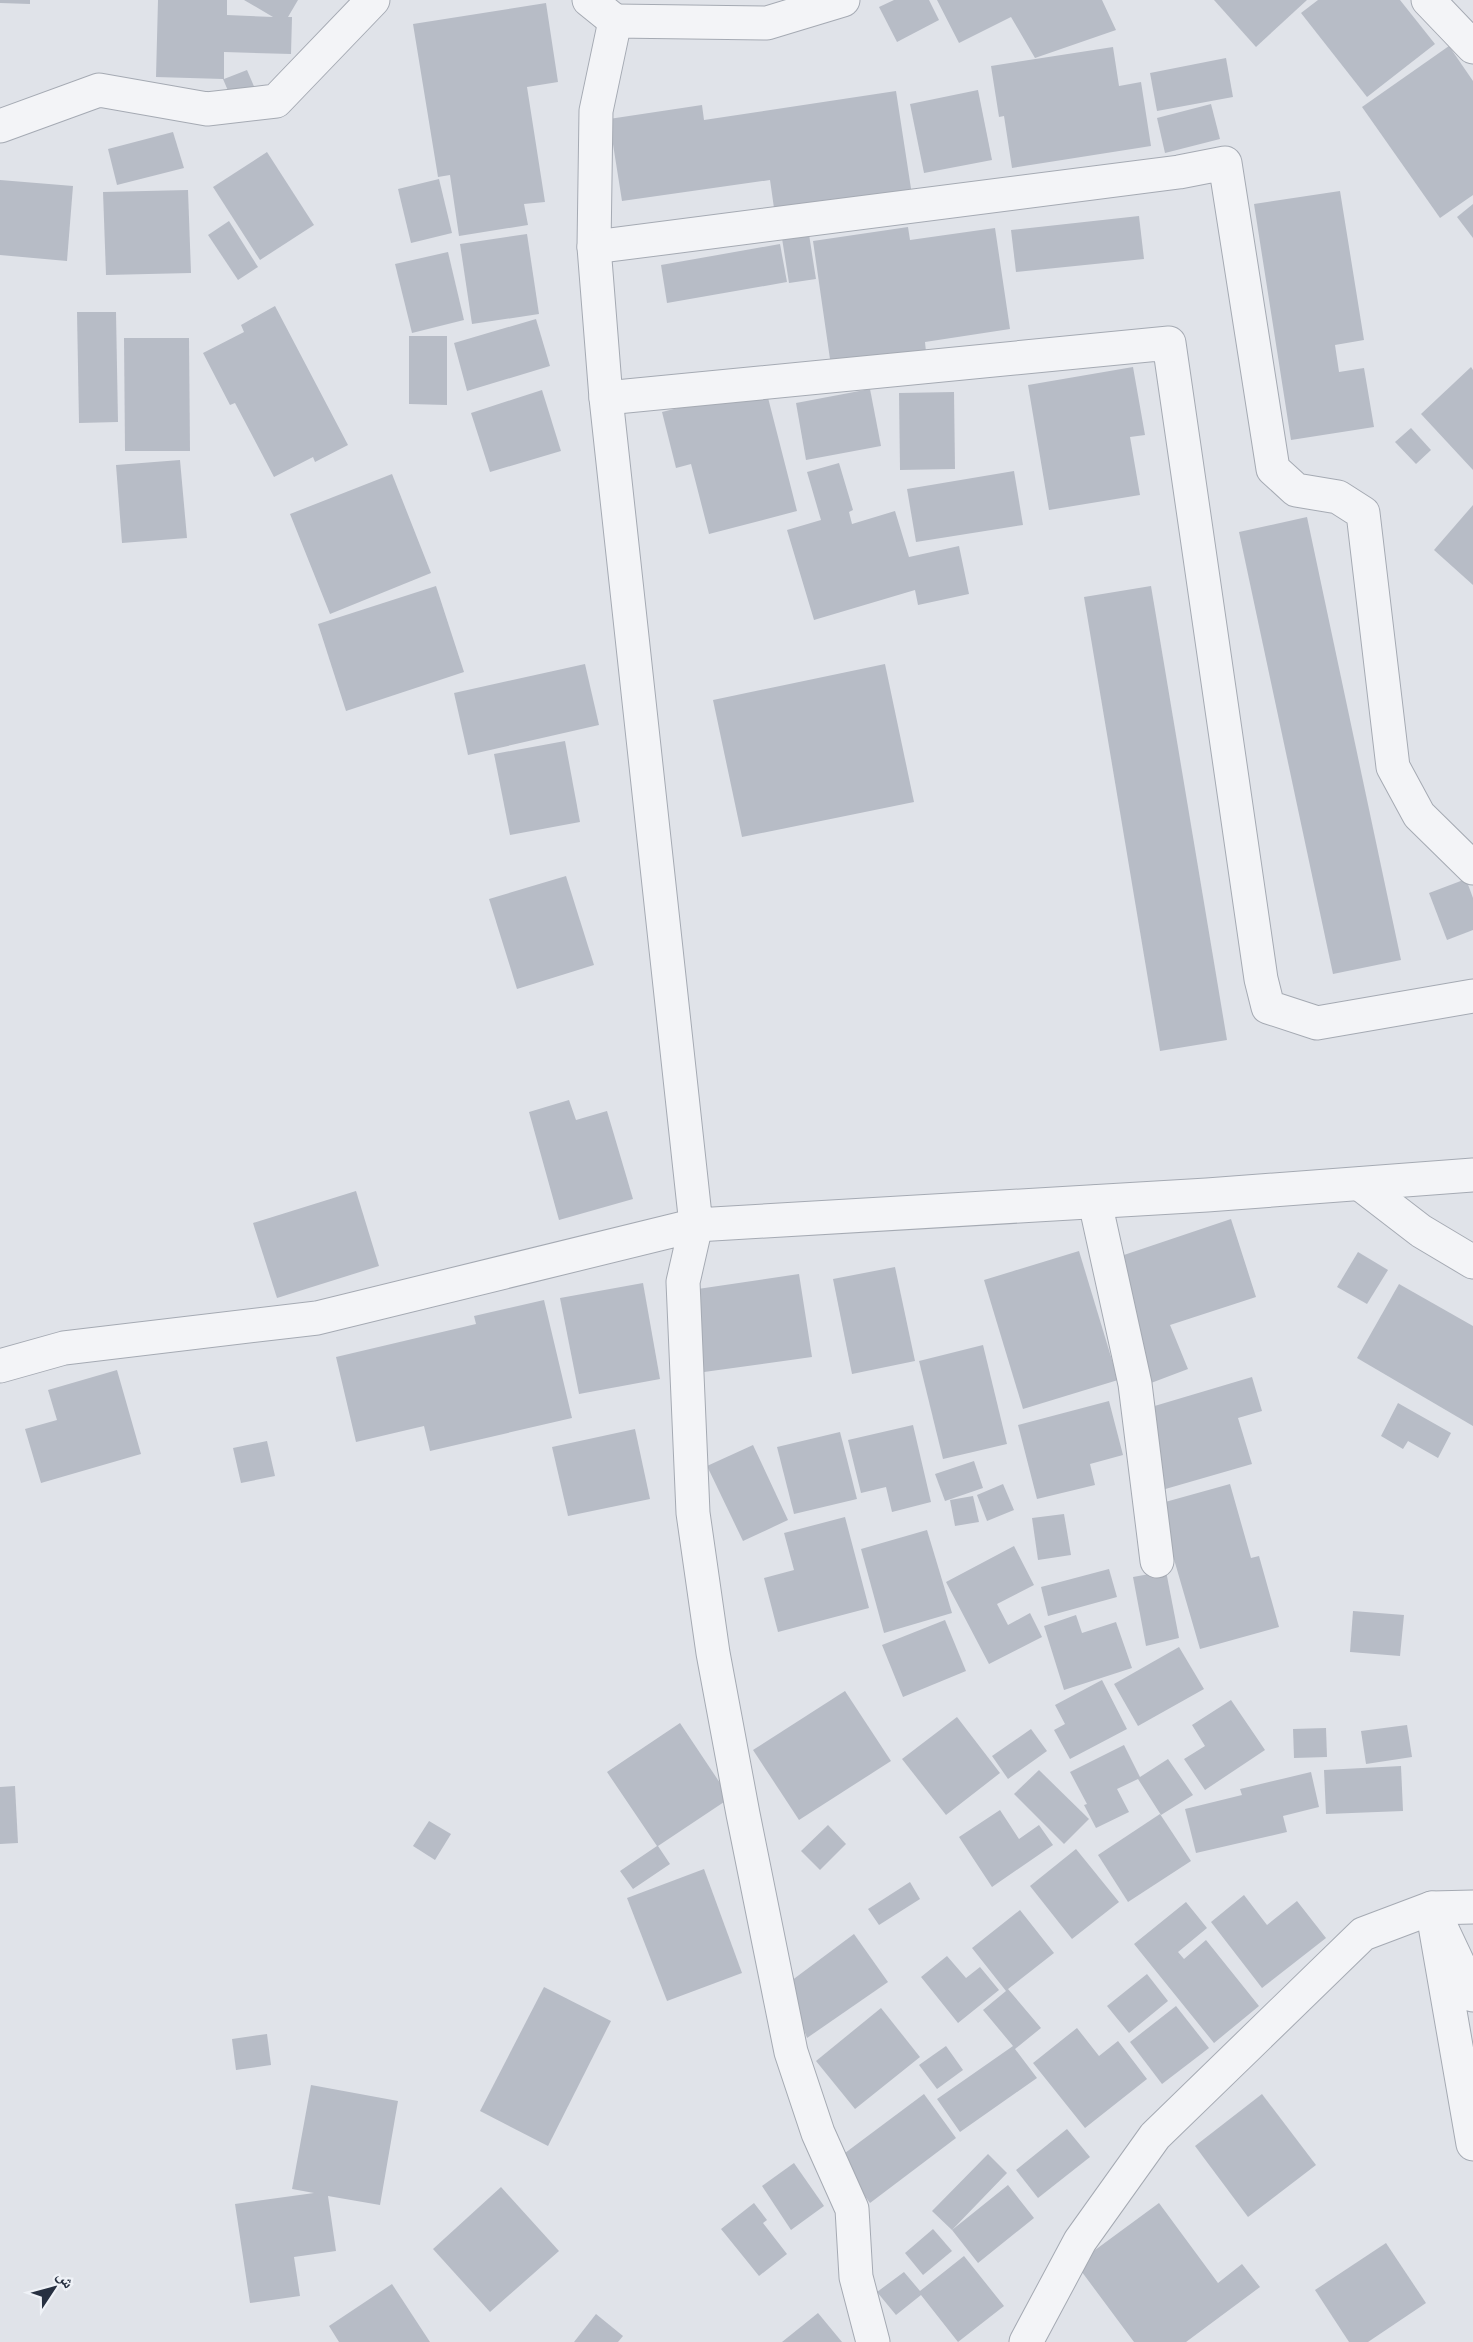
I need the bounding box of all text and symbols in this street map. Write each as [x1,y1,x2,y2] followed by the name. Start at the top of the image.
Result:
[24,2258,84,2318] north arrow
[53,2266,79,2292] text: ش

